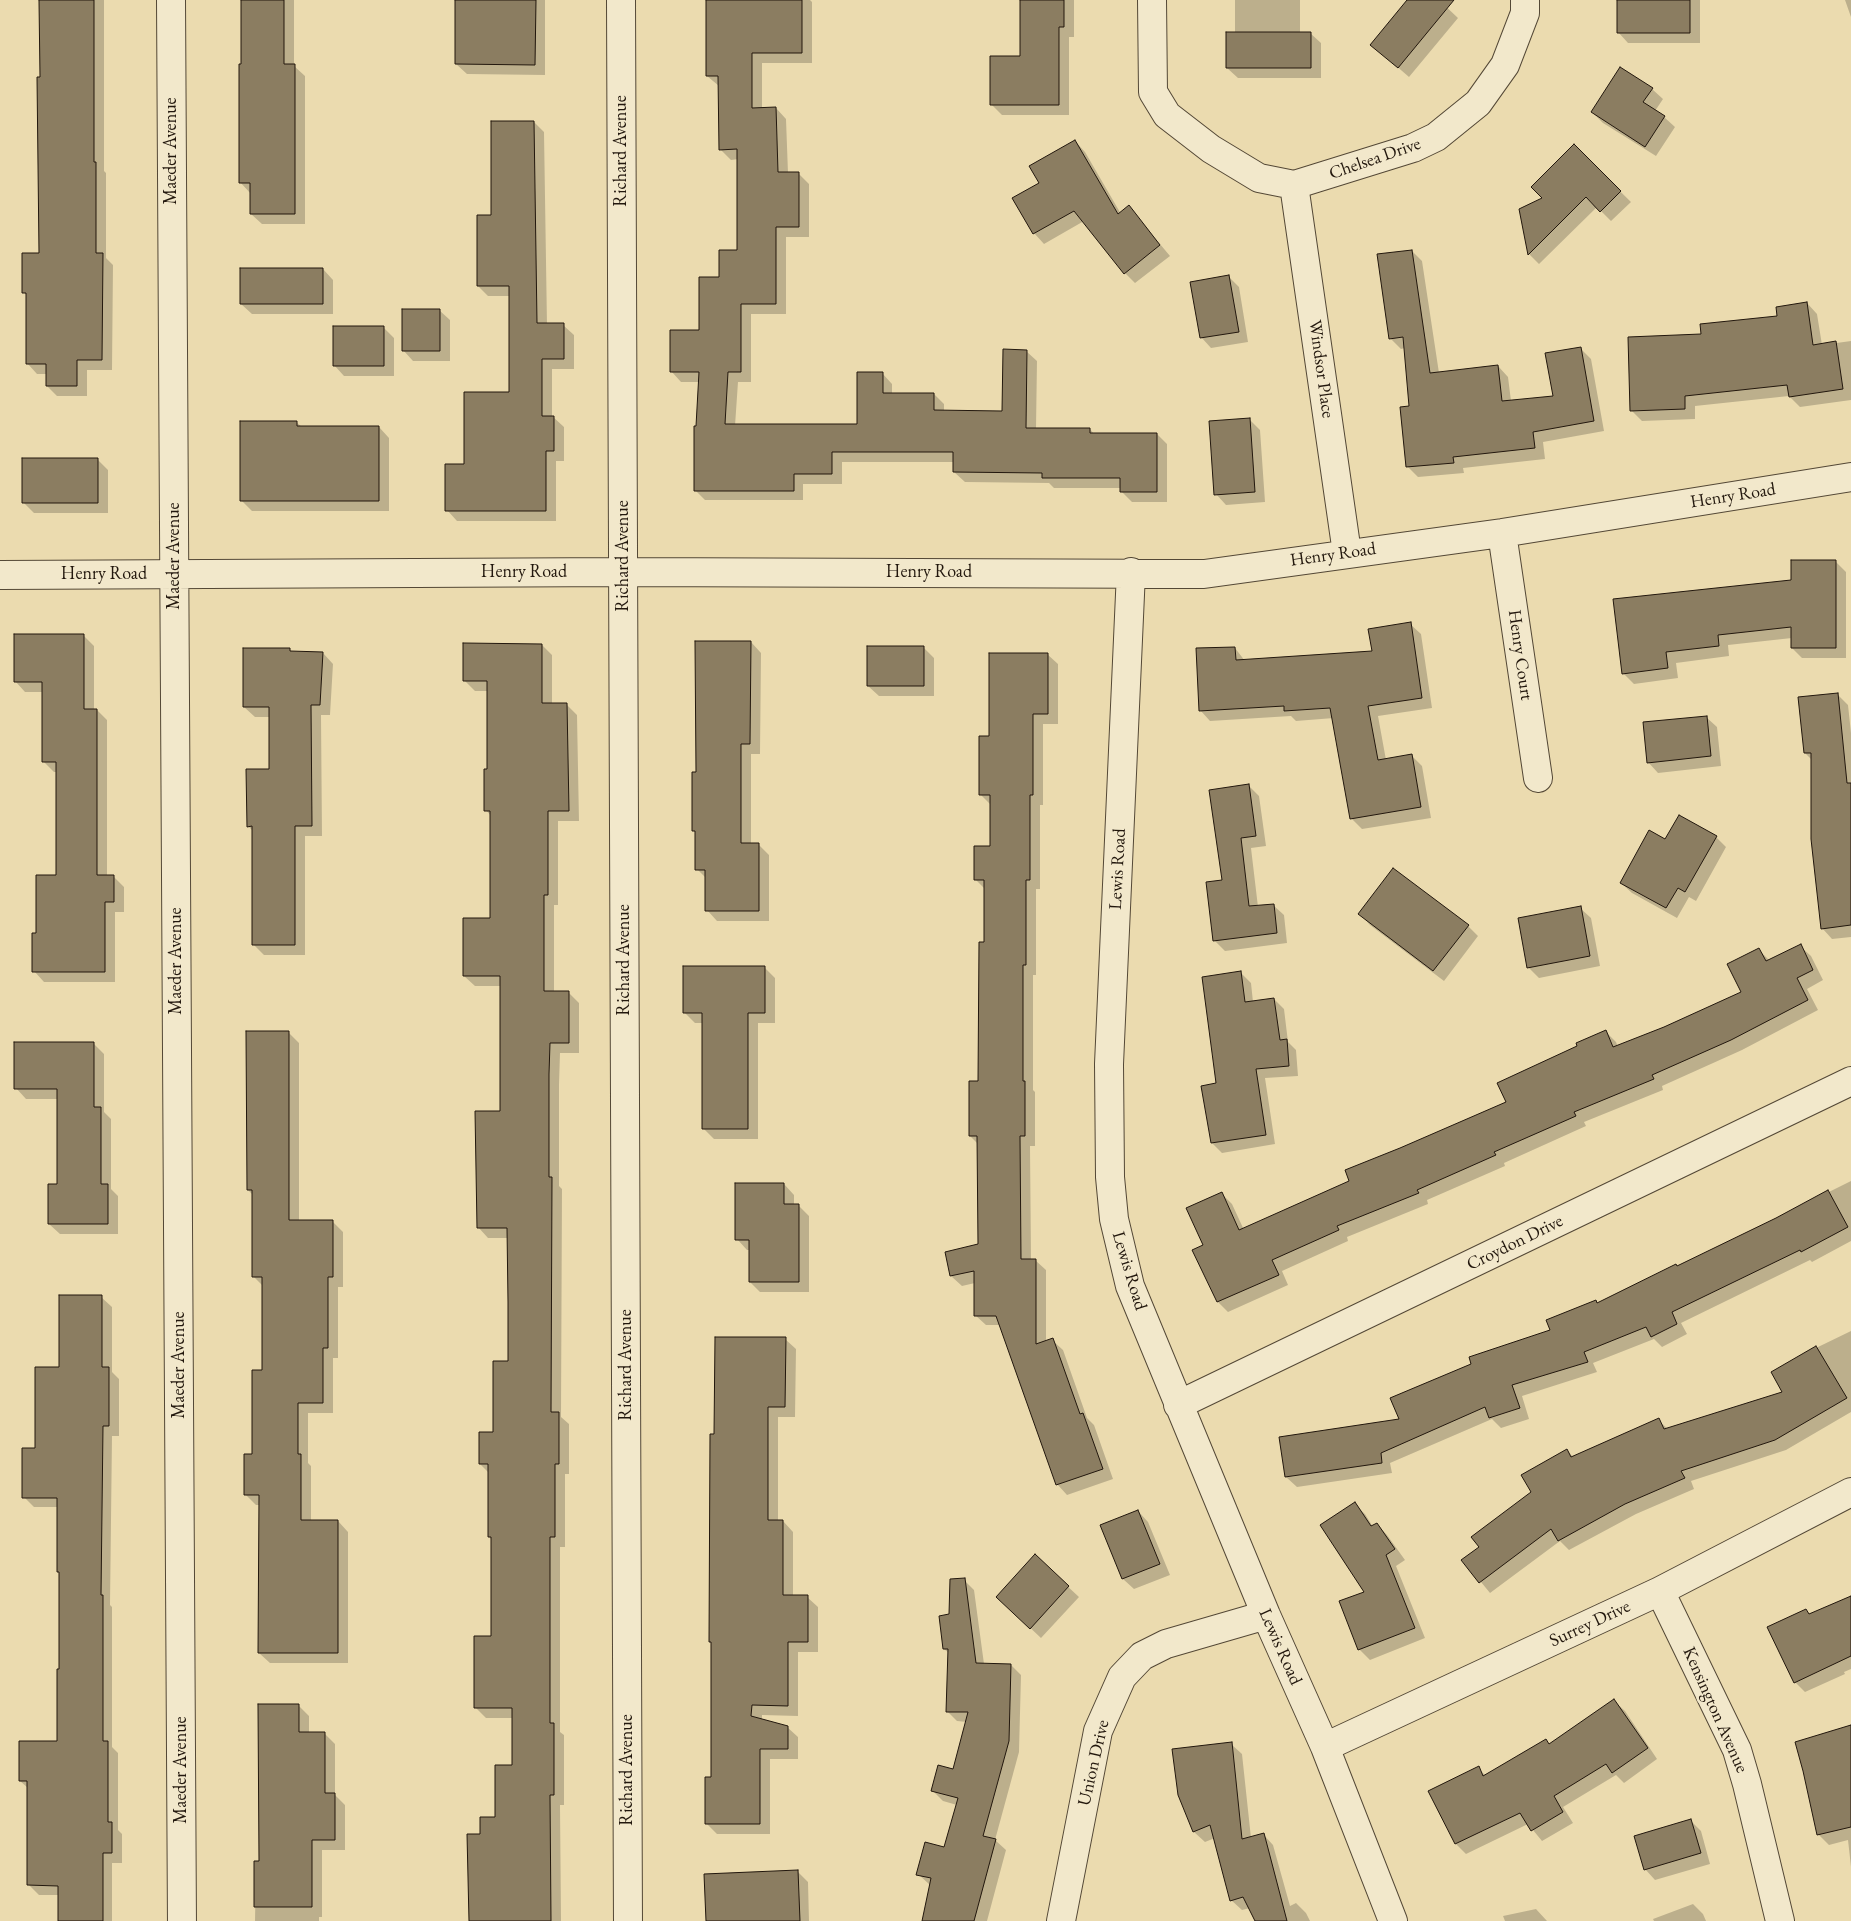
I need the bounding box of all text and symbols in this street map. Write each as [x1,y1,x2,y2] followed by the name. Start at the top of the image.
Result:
[610,95,632,207] street label: Richard Avenue
[160,97,182,205] street label: Maeder Avenue
[1326,133,1424,185] street label: Chelsea Drive
[1303,319,1339,419] street label: Windsor Place
[1689,479,1777,513] street label: Henry Road
[612,500,634,612] street label: Richard Avenue
[163,502,185,610] street label: Maeder Avenue
[1289,538,1377,572] street label: Henry Road
[481,561,567,583] street label: Henry Road
[886,561,972,583] street label: Henry Road
[61,563,147,585] street label: Henry Road
[1503,608,1537,702] street label: Henry Court
[1105,828,1131,910] street label: Lewis Road
[613,904,635,1016] street label: Richard Avenue
[165,907,187,1015] street label: Maeder Avenue
[1463,1210,1567,1276] street label: Croydon Drive
[1107,1229,1151,1313] street label: Lewis Road
[615,1309,637,1421] street label: Richard Avenue
[168,1311,190,1419] street label: Maeder Avenue
[1546,1596,1634,1652] street label: Surrey Drive
[1254,1605,1306,1689] street label: Lewis Road
[1678,1644,1752,1776] street label: Kensington Avenue
[616,1714,638,1826] street label: Richard Avenue
[170,1716,192,1824] street label: Maeder Avenue
[1074,1718,1114,1808] street label: Union Drive

